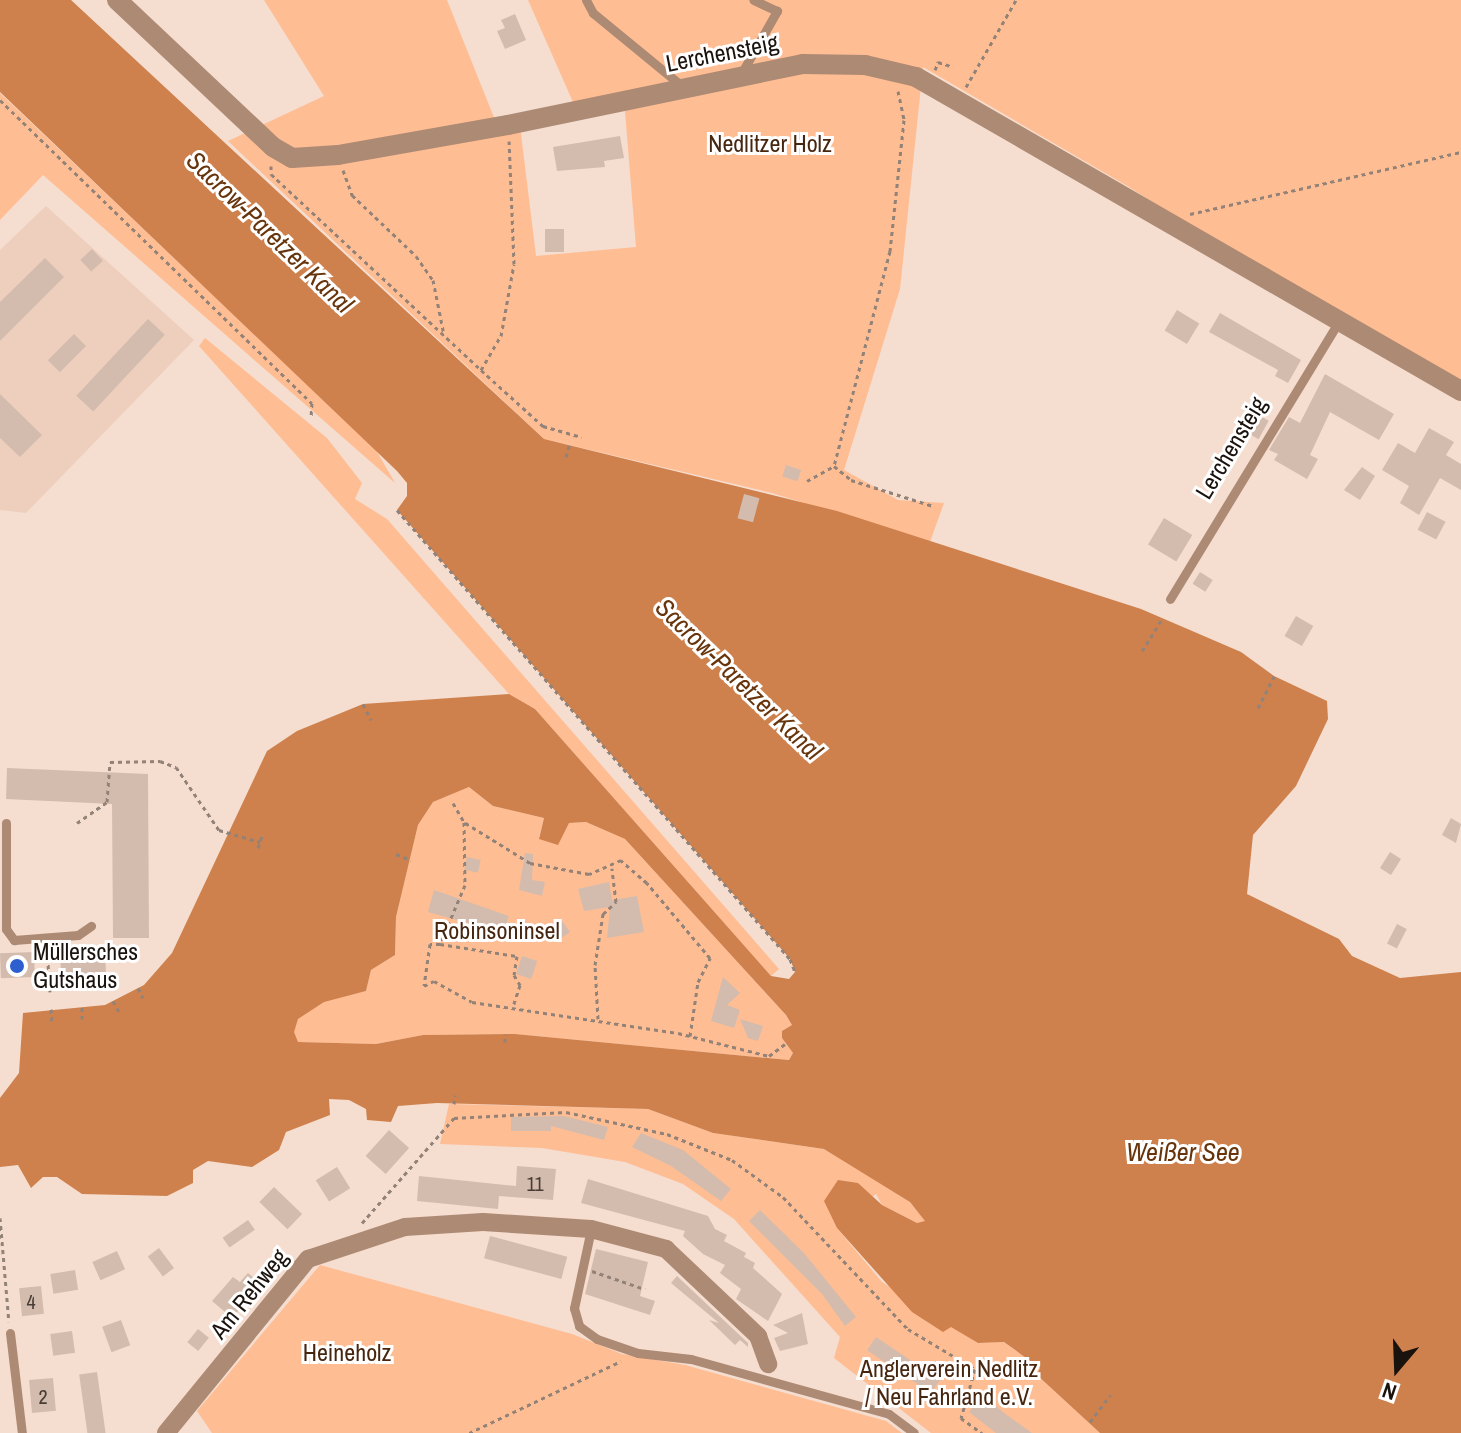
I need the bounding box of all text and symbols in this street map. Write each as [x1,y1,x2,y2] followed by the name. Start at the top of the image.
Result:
[663,28,781,78] street label: Lerchensteig
[708,130,832,158] park label: Nedlitzer Holz
[180,145,360,319] water label: Sacrow-Paretzer Kanal
[1189,392,1273,504] street label: Lerchensteig
[649,592,829,766] water label: Sacrow-Paretzer Kanal
[434,917,560,945] park label: Robinsoninsel
[33,938,138,994] place label: Müllersches Gutshaus
[8,957,26,975] marker: Müllersches Gutshaus
[1126,1136,1240,1168] water label: Weißer See
[526,1171,544,1195] house number: 11
[204,1243,294,1345] street label: Am Rehweg
[26,1289,36,1313] house number: 4
[1357,1329,1437,1409] north arrow
[303,1339,391,1367] park label: Heineholz
[860,1355,1038,1411] park label: Anglerverein Nedlitz / Neu Fahrland e.V.
[1378,1375,1400,1408] text: N
[38,1384,48,1408] house number: 2

